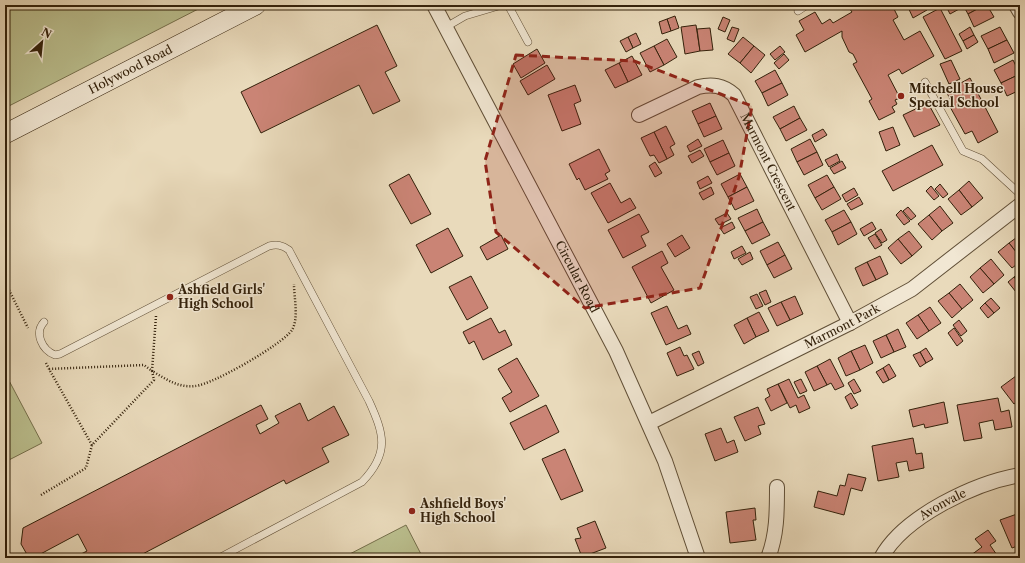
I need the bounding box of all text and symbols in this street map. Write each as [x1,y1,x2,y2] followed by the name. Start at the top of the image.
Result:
[22,22,62,62] north arrow
[39,25,54,42] text: N
[86,41,175,97] street label: Holywood Road
[909,81,1003,110] place label: Mitchell House Special School
[896,91,906,101] marker: Mitchell House Special School
[737,110,800,214] street label: Marmont Crescent
[552,238,603,316] street label: Circular Road
[177,282,265,311] place label: Ashfield Girls' High School
[165,292,175,302] marker: Ashfield Girls' High School
[802,300,883,352] street label: Marmont Park
[915,485,969,524] street label: Avonvale
[419,496,506,525] place label: Ashfield Boys' High School
[407,506,417,516] marker: Ashfield Boys' High School

